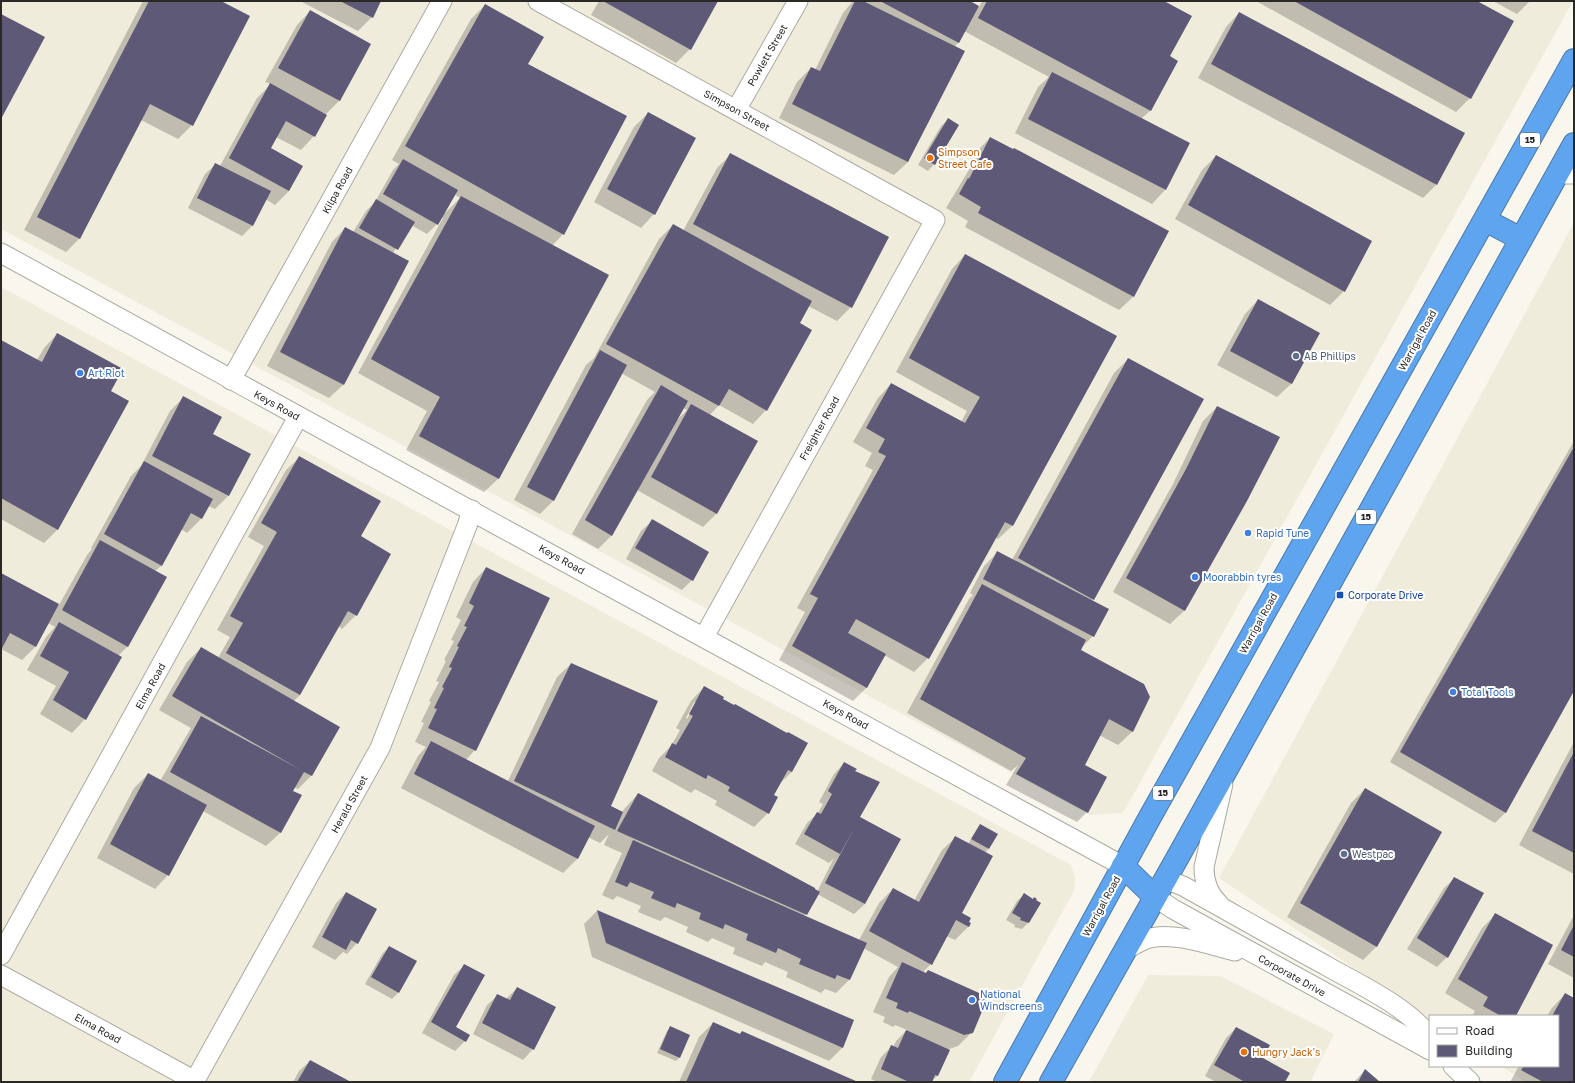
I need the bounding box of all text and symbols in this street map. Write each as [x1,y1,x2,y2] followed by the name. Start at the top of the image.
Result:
[744,22,790,88] street label: Powlett Street
[702,87,772,133] street label: Simpson Street
[1520,133,1540,147] road number: 15
[938,146,992,170] place label: Simpson Street Cafe
[925,153,935,163] marker: Simpson Street Cafe
[319,165,355,215] street label: Kilpa Road
[1395,308,1439,372] street label: Warrigal Road
[1304,350,1356,362] place label: AB Phillips
[1291,351,1301,361] marker: AB Phillips
[88,367,125,379] place label: Art Riot
[75,368,85,378] marker: Art Riot
[252,388,302,422] street label: Keys Road
[797,394,841,462] street label: Freighter Road
[1356,510,1376,524] road number: 15
[1256,527,1309,539] place label: Rapid Tune
[1243,528,1253,538] marker: Rapid Tune
[537,542,587,576] street label: Keys Road
[1203,571,1281,583] place label: Moorabbin tyres
[1190,572,1200,582] marker: Moorabbin tyres
[1348,589,1423,601] place label: Corporate Drive
[1335,590,1345,600] marker: Corporate Drive
[1236,591,1280,655] street label: Warrigal Road
[132,661,168,711] street label: Elma Road
[1461,686,1513,698] place label: Total Tools
[1448,687,1458,697] marker: Total Tools
[821,697,871,731] street label: Keys Road
[328,773,370,835] street label: Herald Street
[1153,786,1173,800] road number: 15
[1352,848,1394,860] place label: Westpac
[1339,849,1349,859] marker: Westpac
[1079,874,1123,938] street label: Warrigal Road
[1256,952,1328,999] street label: Corporate Drive
[980,988,1042,1012] place label: National Windscreens
[967,995,977,1005] marker: National Windscreens
[73,1010,123,1046] street label: Elma Road
[1429,1015,1559,1067] legend
[1465,1023,1494,1038] text: Road
[1465,1043,1513,1058] text: Building
[1252,1046,1320,1058] place label: Hungry Jack's
[1239,1047,1249,1057] marker: Hungry Jack's

